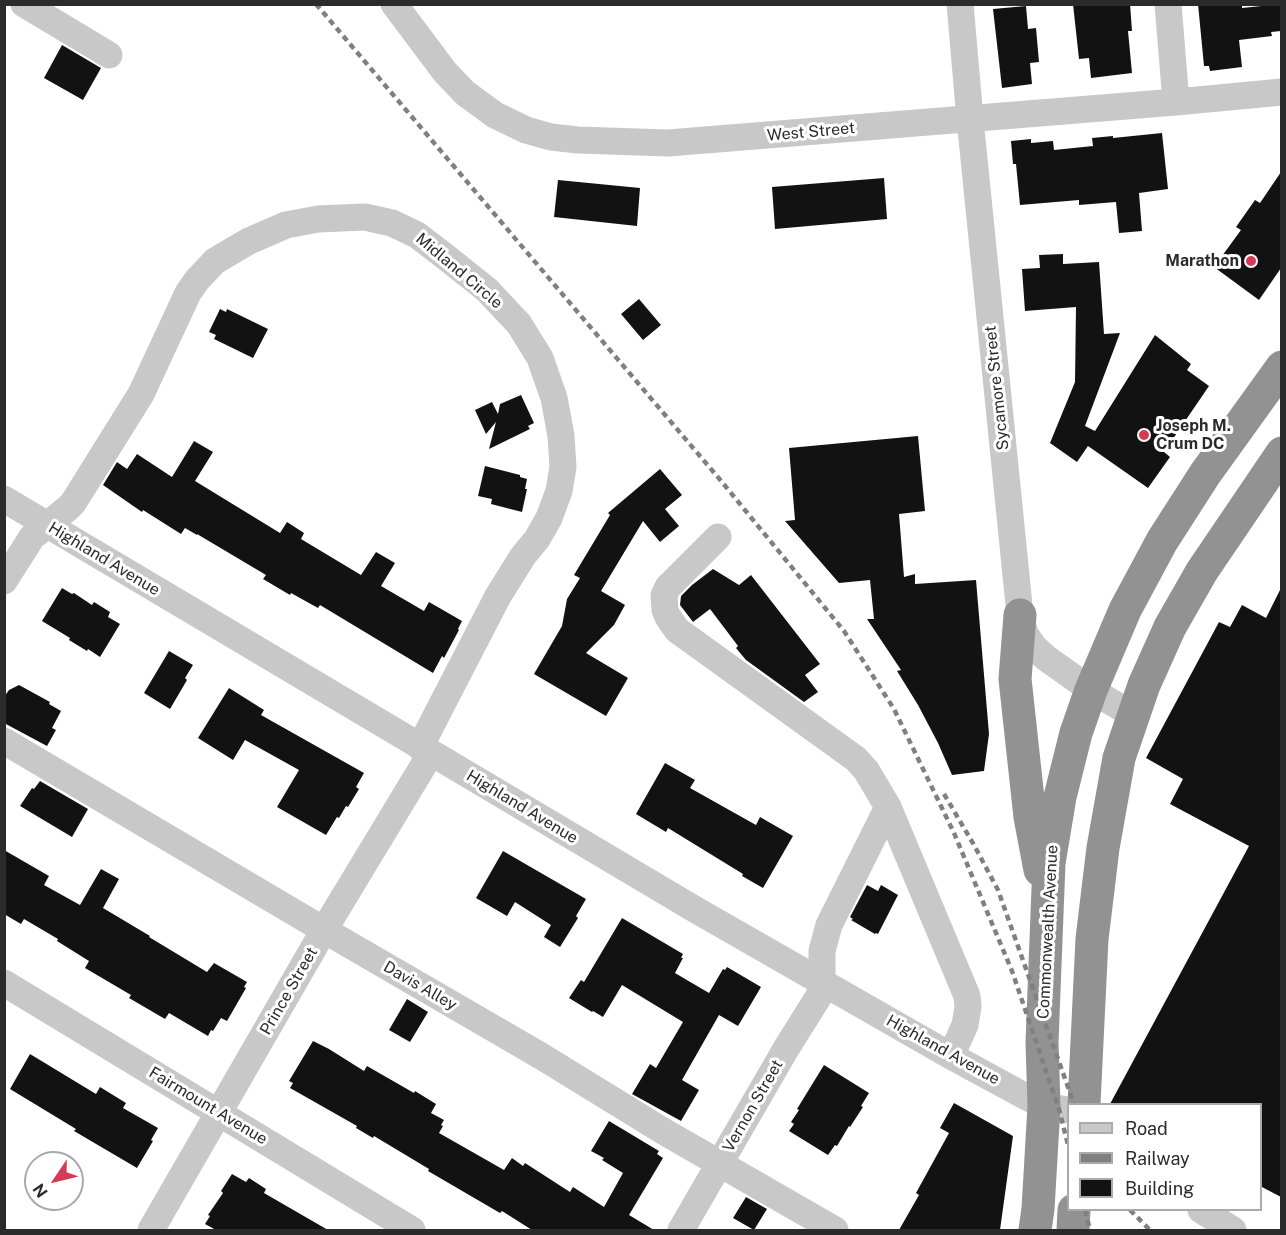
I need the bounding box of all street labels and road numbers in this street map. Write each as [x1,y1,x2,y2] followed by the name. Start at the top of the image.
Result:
[766,119,856,145] street label: West Street
[412,229,506,313] street label: Midland Circle
[981,325,1013,451] street label: Sycamore Street
[45,518,163,600] street label: Highland Avenue
[463,766,581,848] street label: Highland Avenue
[1034,844,1062,1020] street label: Commonwealth Avenue
[256,944,322,1038] street label: Prince Street
[380,957,460,1015] street label: Davis Alley
[883,1011,1003,1089] street label: Highland Avenue
[719,1056,787,1156] street label: Vernon Street
[145,1063,271,1149] street label: Fairmount Avenue

